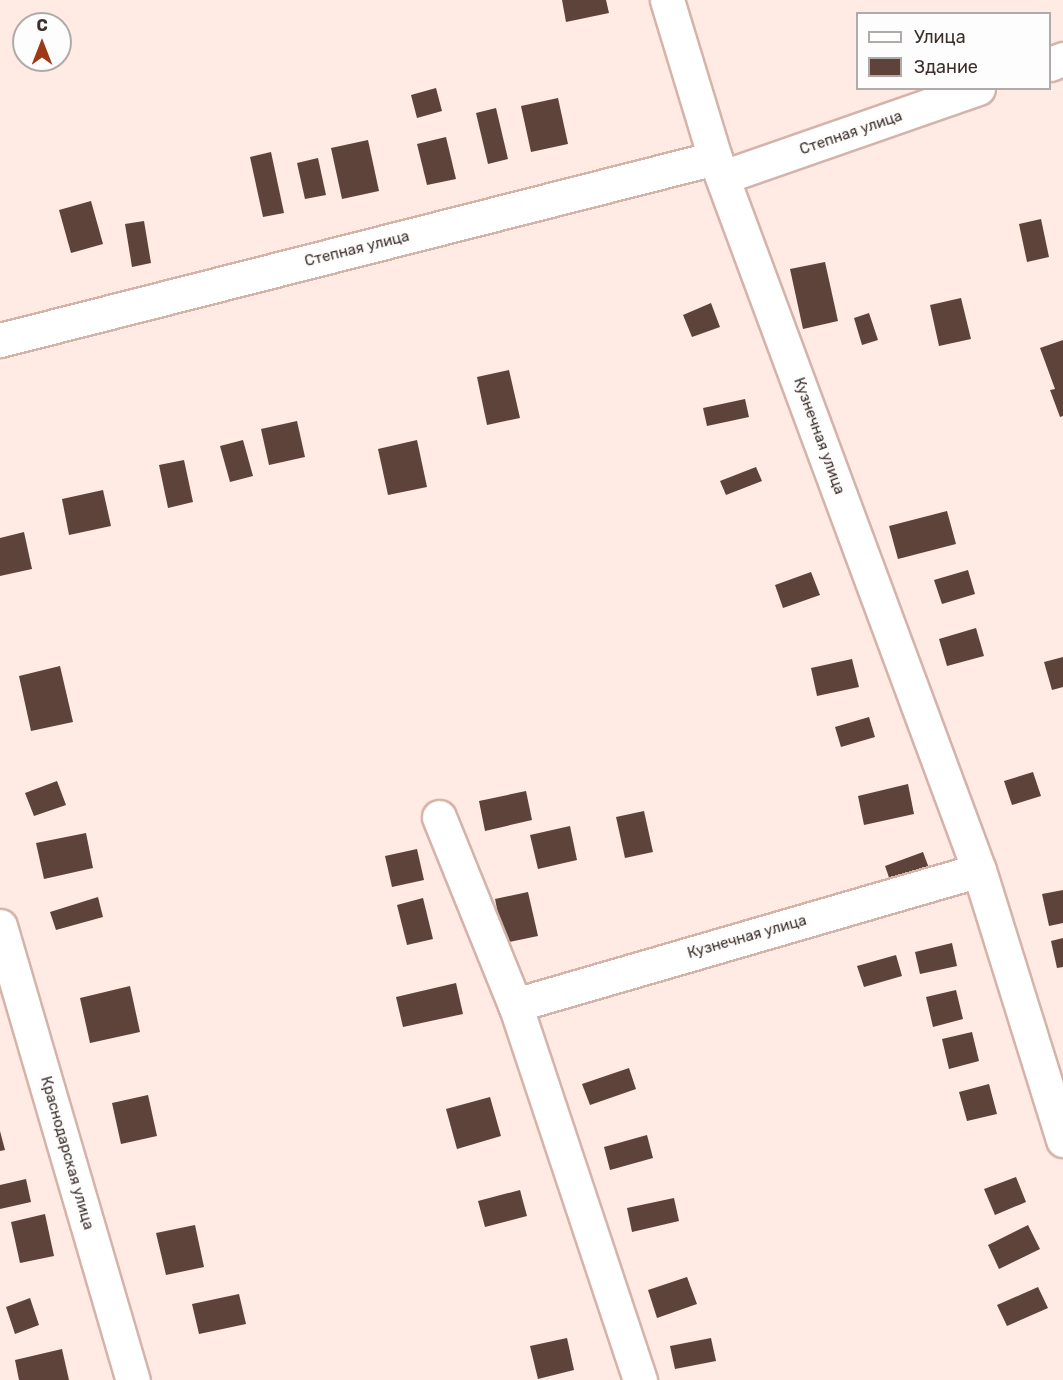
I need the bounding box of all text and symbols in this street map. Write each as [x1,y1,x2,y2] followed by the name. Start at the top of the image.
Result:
[12,12,72,72] north arrow
[856,12,1051,90] legend
[36,16,48,35] text: С
[914,26,966,48] text: Улица
[914,56,978,78] text: Здание
[797,107,905,159] street label: Степная улица
[303,227,411,271] street label: Степная улица
[790,375,848,497] street label: Кузнечная улица
[685,911,809,963] street label: Кузнечная улица
[36,1074,98,1232] street label: Краснодарская улица

